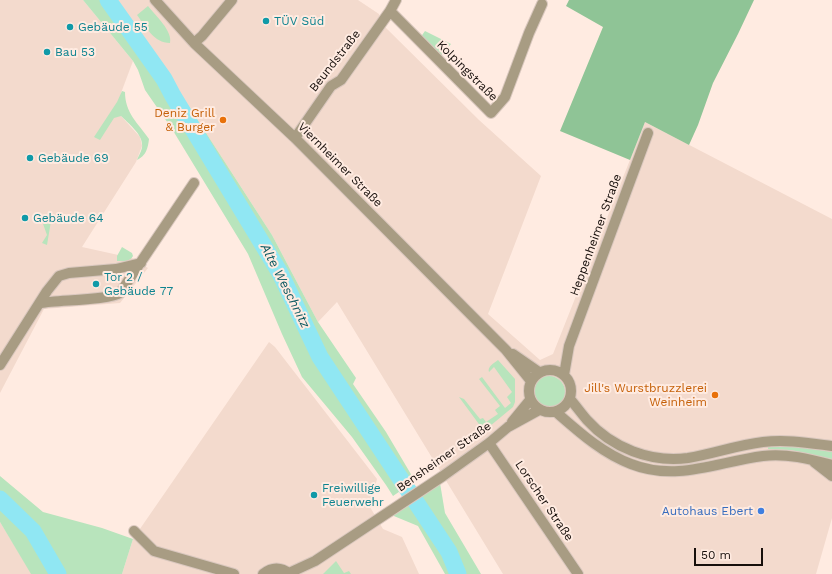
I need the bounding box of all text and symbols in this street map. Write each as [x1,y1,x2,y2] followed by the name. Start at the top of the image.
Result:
[274,14,324,28] place label: TÜV Süd
[261,16,271,26] marker: TÜV Süd
[78,20,148,34] place label: Gebäude 55
[65,22,75,32] marker: Gebäude 55
[306,27,364,95] street label: Beundstraße
[434,38,500,104] street label: Kolpingstraße
[55,45,95,59] place label: Bau 53
[42,47,52,57] marker: Bau 53
[154,106,215,134] place label: Deniz Grill & Burger
[218,115,228,125] marker: Deniz Grill & Burger
[295,120,385,210] street label: Viernheimer Straße
[38,151,109,165] place label: Gebäude 69
[25,153,35,163] marker: Gebäude 69
[567,172,625,298] street label: Heppenheimer Straße
[33,211,103,225] place label: Gebäude 64
[20,213,30,223] marker: Gebäude 64
[257,241,313,331] water label: Alte Weschnitz
[104,270,173,298] place label: Tor 2 / Gebäude 77
[91,279,101,289] marker: Tor 2 / Gebäude 77
[584,381,707,409] place label: Jill's Wurstbruzzlerei Weinheim
[710,390,720,400] marker: Jill's Wurstbruzzlerei Weinheim
[394,419,494,495] street label: Bensheimer Straße
[512,458,576,544] street label: Lorscher Straße
[322,481,384,509] place label: Freiwillige Feuerwehr
[309,490,319,500] marker: Freiwillige Feuerwehr
[662,504,753,518] place label: Autohaus Ebert
[756,506,766,516] marker: Autohaus Ebert
[696,540,765,566] scale bar
[701,548,731,562] text: 50 m

